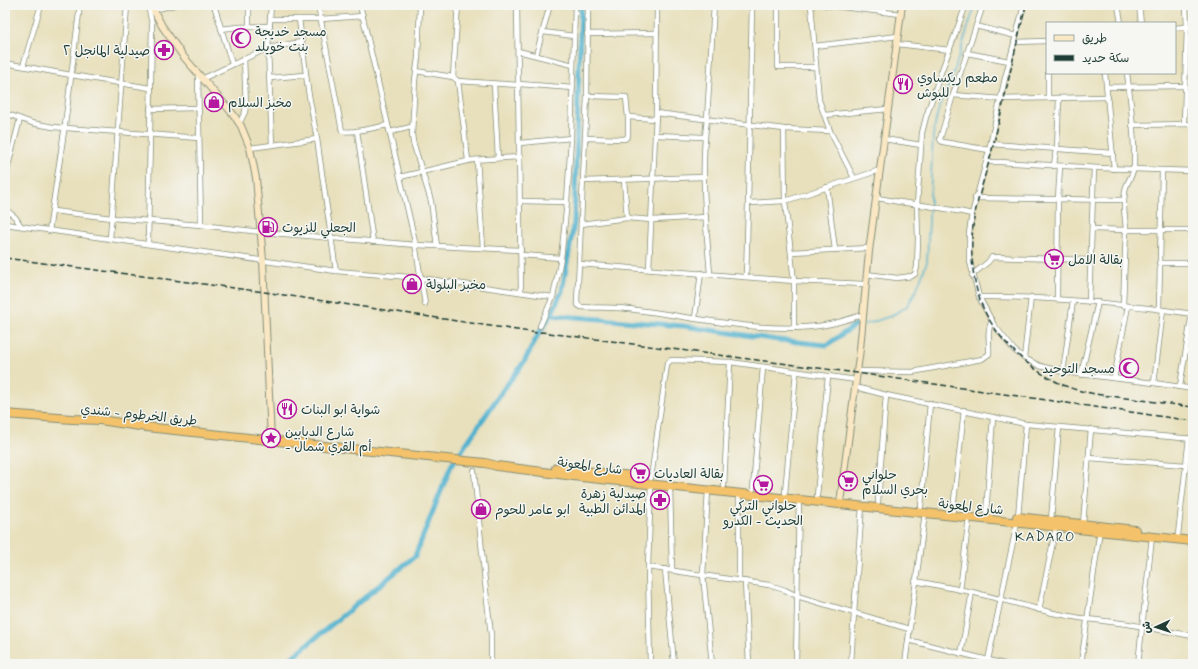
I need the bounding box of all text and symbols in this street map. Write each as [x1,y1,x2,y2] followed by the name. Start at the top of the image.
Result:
[1046,22,1176,74] legend
[255,24,327,56] place label: مسجد خديجة بنت خويلد
[230,27,252,49] mosque icon: مسجد خديجة بنت خويلد
[1082,31,1107,47] text: طريق
[153,39,175,61] pharmacy icon: صيدلية المانجل ٢
[63,43,150,60] place label: صيدلية المانجل ٢
[1082,51,1129,67] text: سكة حديد
[917,70,998,102] place label: مطعم ريكساوي للبوش
[892,73,914,95] restaurant icon: مطعم ريكساوي للبوش
[203,91,225,113] shop icon: مخبز السلام
[228,95,292,113] place label: مخبز السلام
[257,216,279,238] fuel station icon: الجعلي للزيوت
[282,220,356,239] place label: الجعلي للزيوت
[1043,248,1065,270] supermarket icon: بقالة الامل
[1068,252,1123,269] place label: بقالة الامل
[401,273,423,295] shop icon: مخبز البلولة
[426,277,486,294] place label: مخبز البلولة
[1118,357,1140,379] mosque icon: مسجد التوحيد
[1042,361,1115,378] place label: مسجد التوحيد
[276,398,298,420] restaurant icon: شواية ابو البنات
[80,401,198,431] street label: طريق الخرطوم - شندي
[301,402,380,419] place label: شواية ابو البنات
[285,424,372,457] place label: شارع الدبابين - أم القري شمال
[260,427,282,449] place icon: شارع الدبابين - أم القري شمال
[556,454,623,479] street label: شارع المعونة
[629,462,651,484] supermarket icon: بقالة العاديات
[654,466,724,483] place label: بقالة العاديات
[862,467,928,500] place label: حلواني بحري السلام
[837,470,859,492] supermarket icon: حلواني بحري السلام
[752,474,774,496] supermarket icon: حلواني التركي الحديث - الكدرو
[579,486,646,518] place label: صيدلية زهرة المدائن الطبية
[649,489,671,511] pharmacy icon: صيدلية زهرة المدائن الطبية
[937,496,1004,519] street label: شارع المعونة
[470,498,492,520] shop icon: ابو عامر للحوم
[722,498,803,530] place label: حلواني التركي الحديث - الكدرو
[495,502,570,520] place label: ابو عامر للحوم
[1015,528,1075,546] district label: KADARO
[1136,607,1176,647] north arrow
[1140,621,1154,634] text: ش

